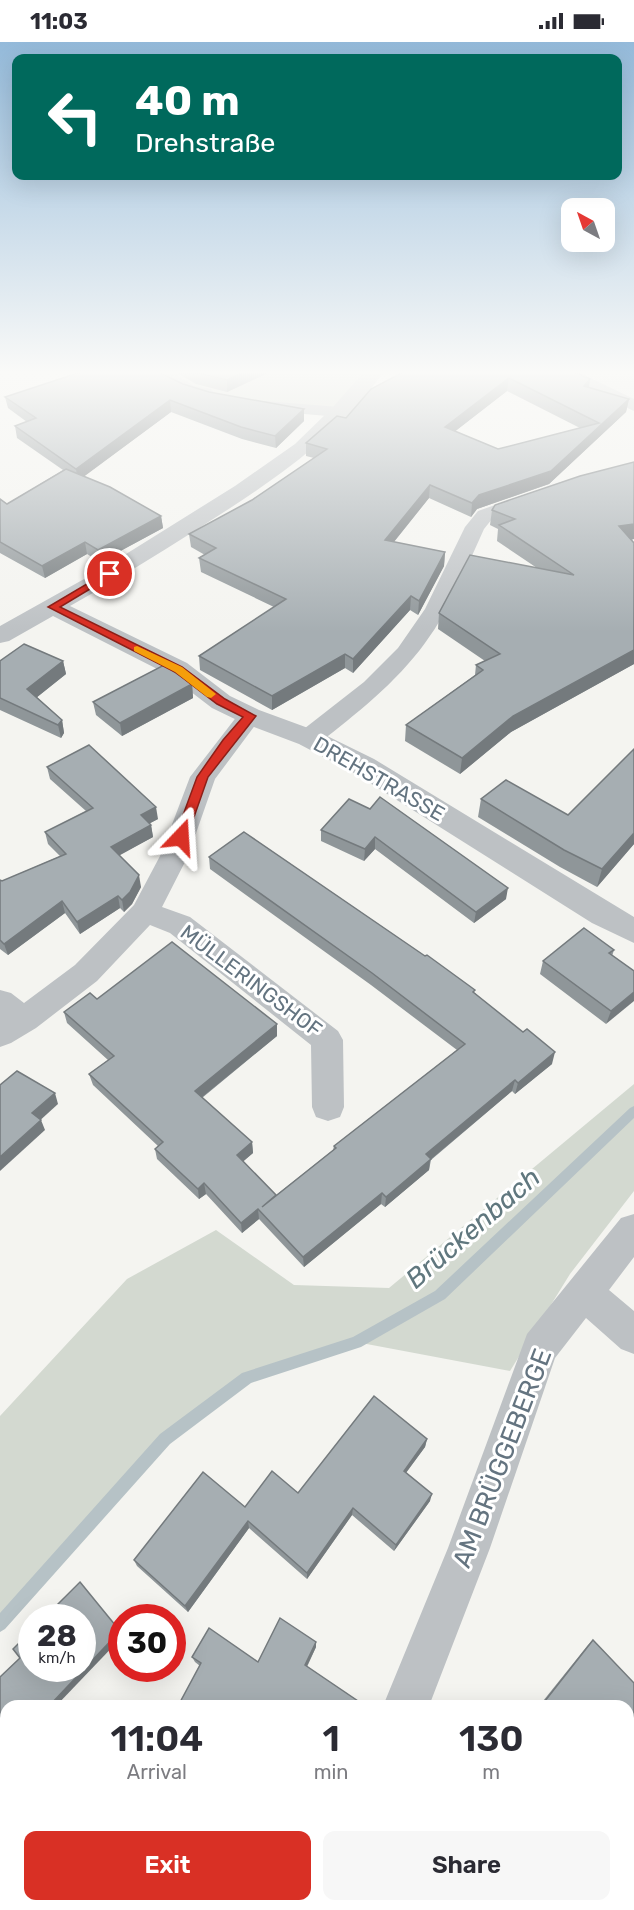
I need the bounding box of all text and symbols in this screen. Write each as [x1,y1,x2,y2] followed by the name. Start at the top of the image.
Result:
[30,8,88,35] text: 11:03
[135,76,240,126] text: 40 m
[36,78,114,156] icon: left
[135,127,275,159] text: Drehstraße
[561,198,615,252] north arrow
[561,198,615,252] map controls
[84,548,135,599] pin
[93,557,126,590] icon: arrive
[309,731,449,826] street label: DREHSTRASSE
[149,805,213,869] position arrow
[176,919,327,1042] street label: MÜLLERINGSHOF
[399,1161,547,1295] water label: Brückenbach
[446,1344,558,1572] street label: AM BRÜGGEBERGE
[108,1604,186,1682] speed limit sign: 30
[37,1618,77,1654] text: 28
[38,1649,76,1667] text: km/h
[111,1717,203,1760] text: 11:04
[323,1717,340,1760] text: 1
[459,1717,523,1760] text: 130
[127,1760,187,1784] text: Arrival
[314,1760,349,1784] text: min
[482,1760,500,1784] text: m
[24,1831,311,1900] button: Exit
[323,1831,610,1900] button: Share

